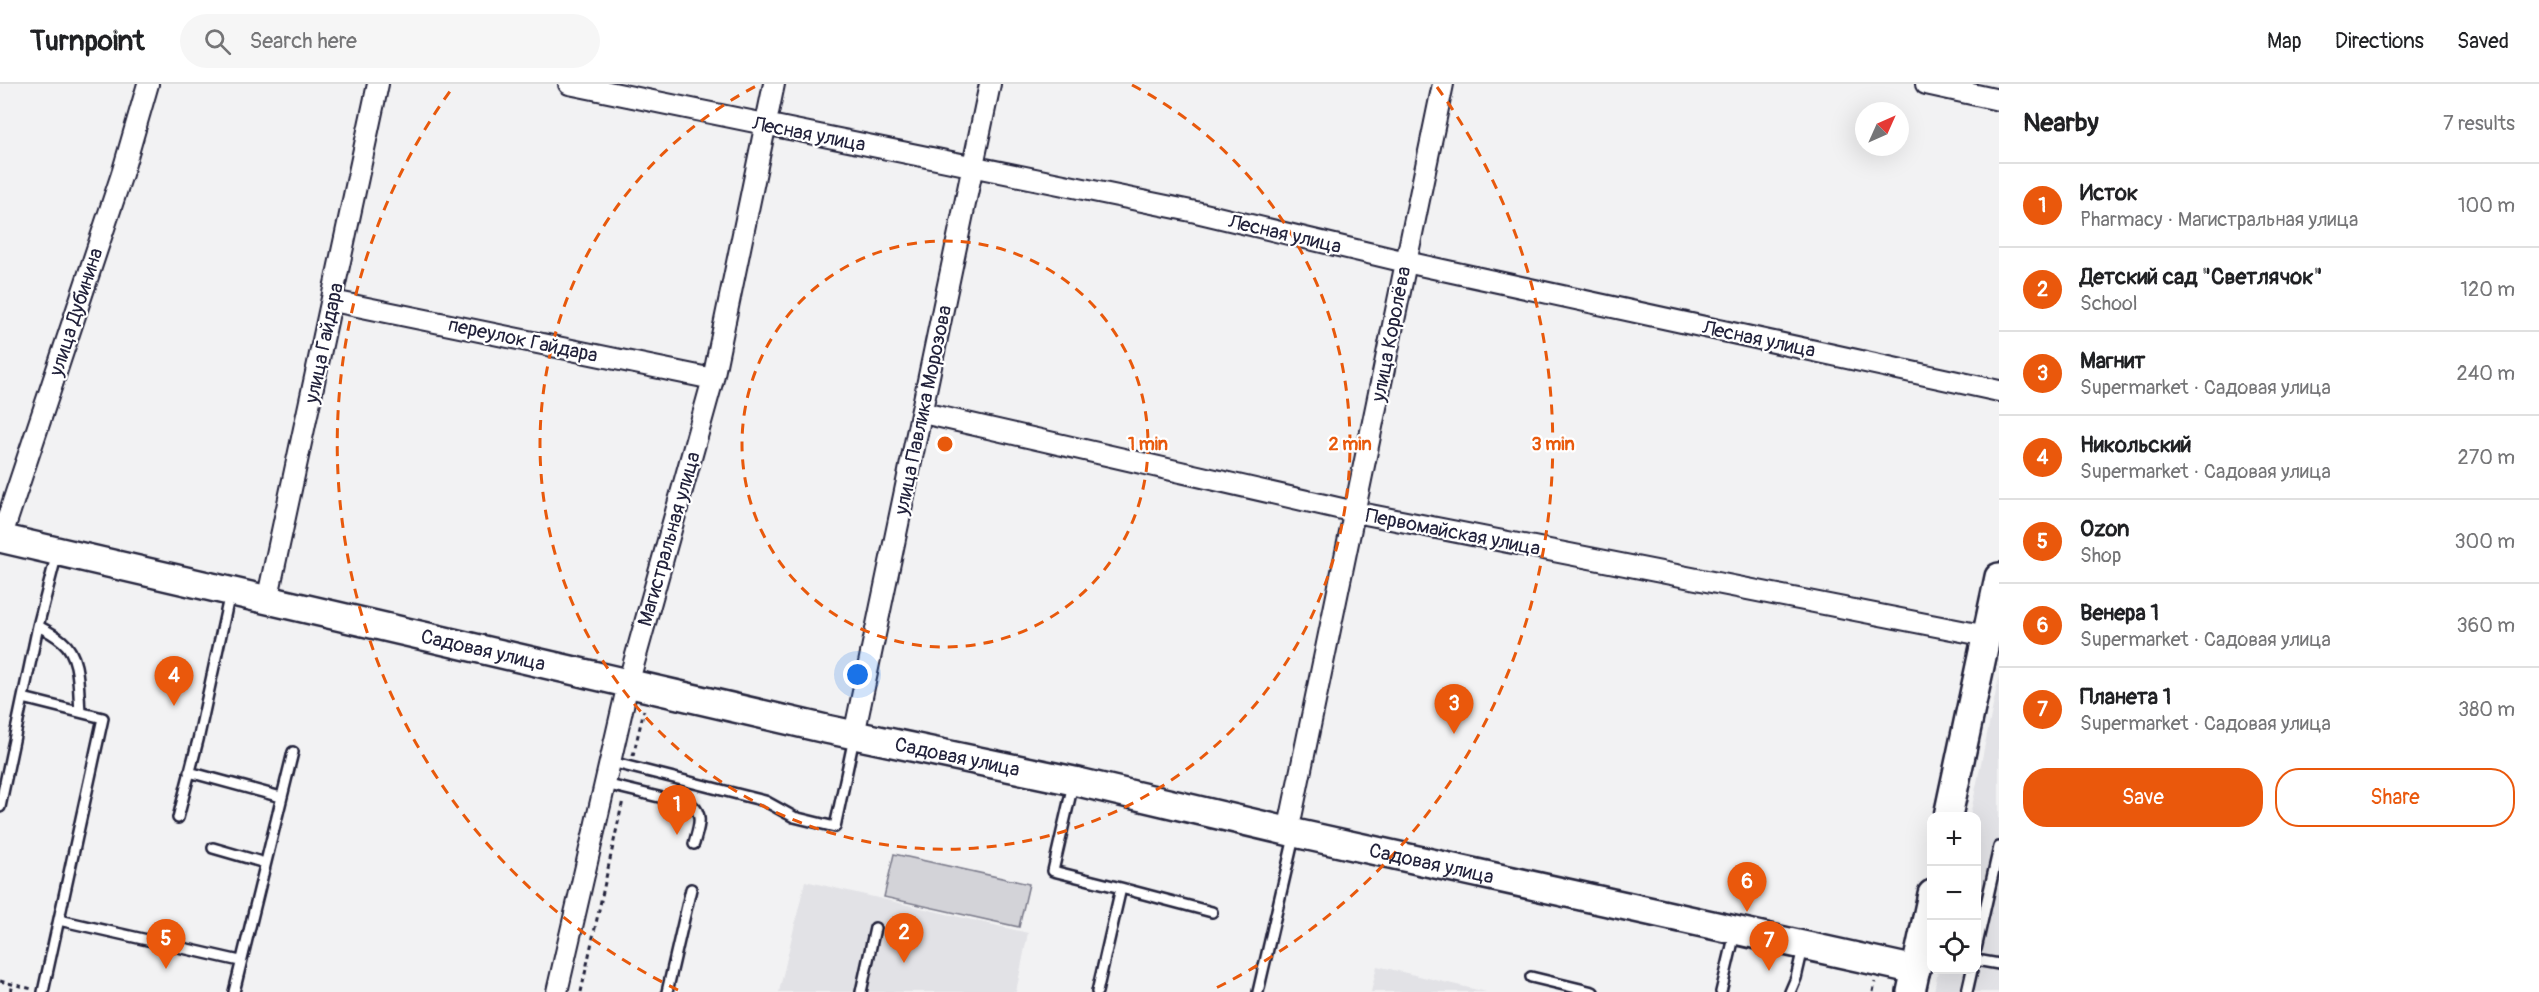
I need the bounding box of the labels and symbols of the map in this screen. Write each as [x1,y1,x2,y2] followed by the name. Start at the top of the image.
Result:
[1855,102,1909,156] north arrow
[749,111,868,157] street label: Лесная улица
[1225,209,1344,259] street label: Лесная улица
[43,245,108,380] street label: улица Дубинина
[1365,264,1416,405] street label: улица Королёва
[299,280,349,407] street label: улица Гайдара
[888,303,957,518] street label: улица Павлика Морозова
[446,312,600,368] street label: переулок Гайдара
[1699,315,1818,363] street label: Лесная улица
[1128,433,1168,456] text: 1 min
[1328,433,1372,456] text: 2 min
[1531,433,1575,456] text: 3 min
[935,434,955,454] centre of rings
[632,449,706,629] street label: Магистральная улица
[1364,503,1542,561] street label: Первомайская улица
[418,623,548,676] street label: Садовая улица
[154,656,194,706] pin: 4
[843,660,872,689] your location
[1434,684,1474,734] pin: 3
[893,731,1022,782] street label: Садовая улица
[658,786,696,835] pin: 1
[1367,837,1496,889] street label: Садовая улица
[1728,862,1766,912] pin: 6
[884,914,924,963] pin: 2
[146,920,186,969] pin: 5
[1750,922,1788,971] pin: 7

